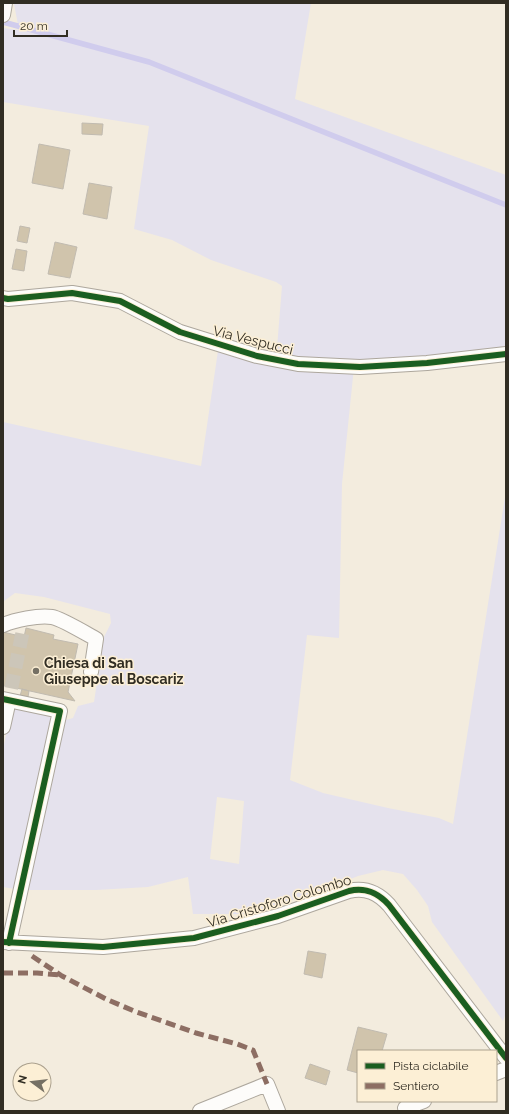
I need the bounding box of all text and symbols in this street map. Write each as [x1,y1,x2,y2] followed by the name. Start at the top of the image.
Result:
[14,12,67,38] scale bar
[20,19,48,33] text: 20 m
[211,322,295,358] street label: Via Vespucci
[44,655,183,687] place label: Chiesa di San Giuseppe al Boscariz
[31,666,41,676] marker: Chiesa di San Giuseppe al Boscariz
[205,871,353,931] street label: Via Cristoforo Colombo
[357,1050,497,1102] legend
[393,1059,468,1073] text: Pista ciclabile
[12,1062,52,1102] north arrow
[15,1074,30,1085] text: N
[393,1079,439,1093] text: Sentiero

